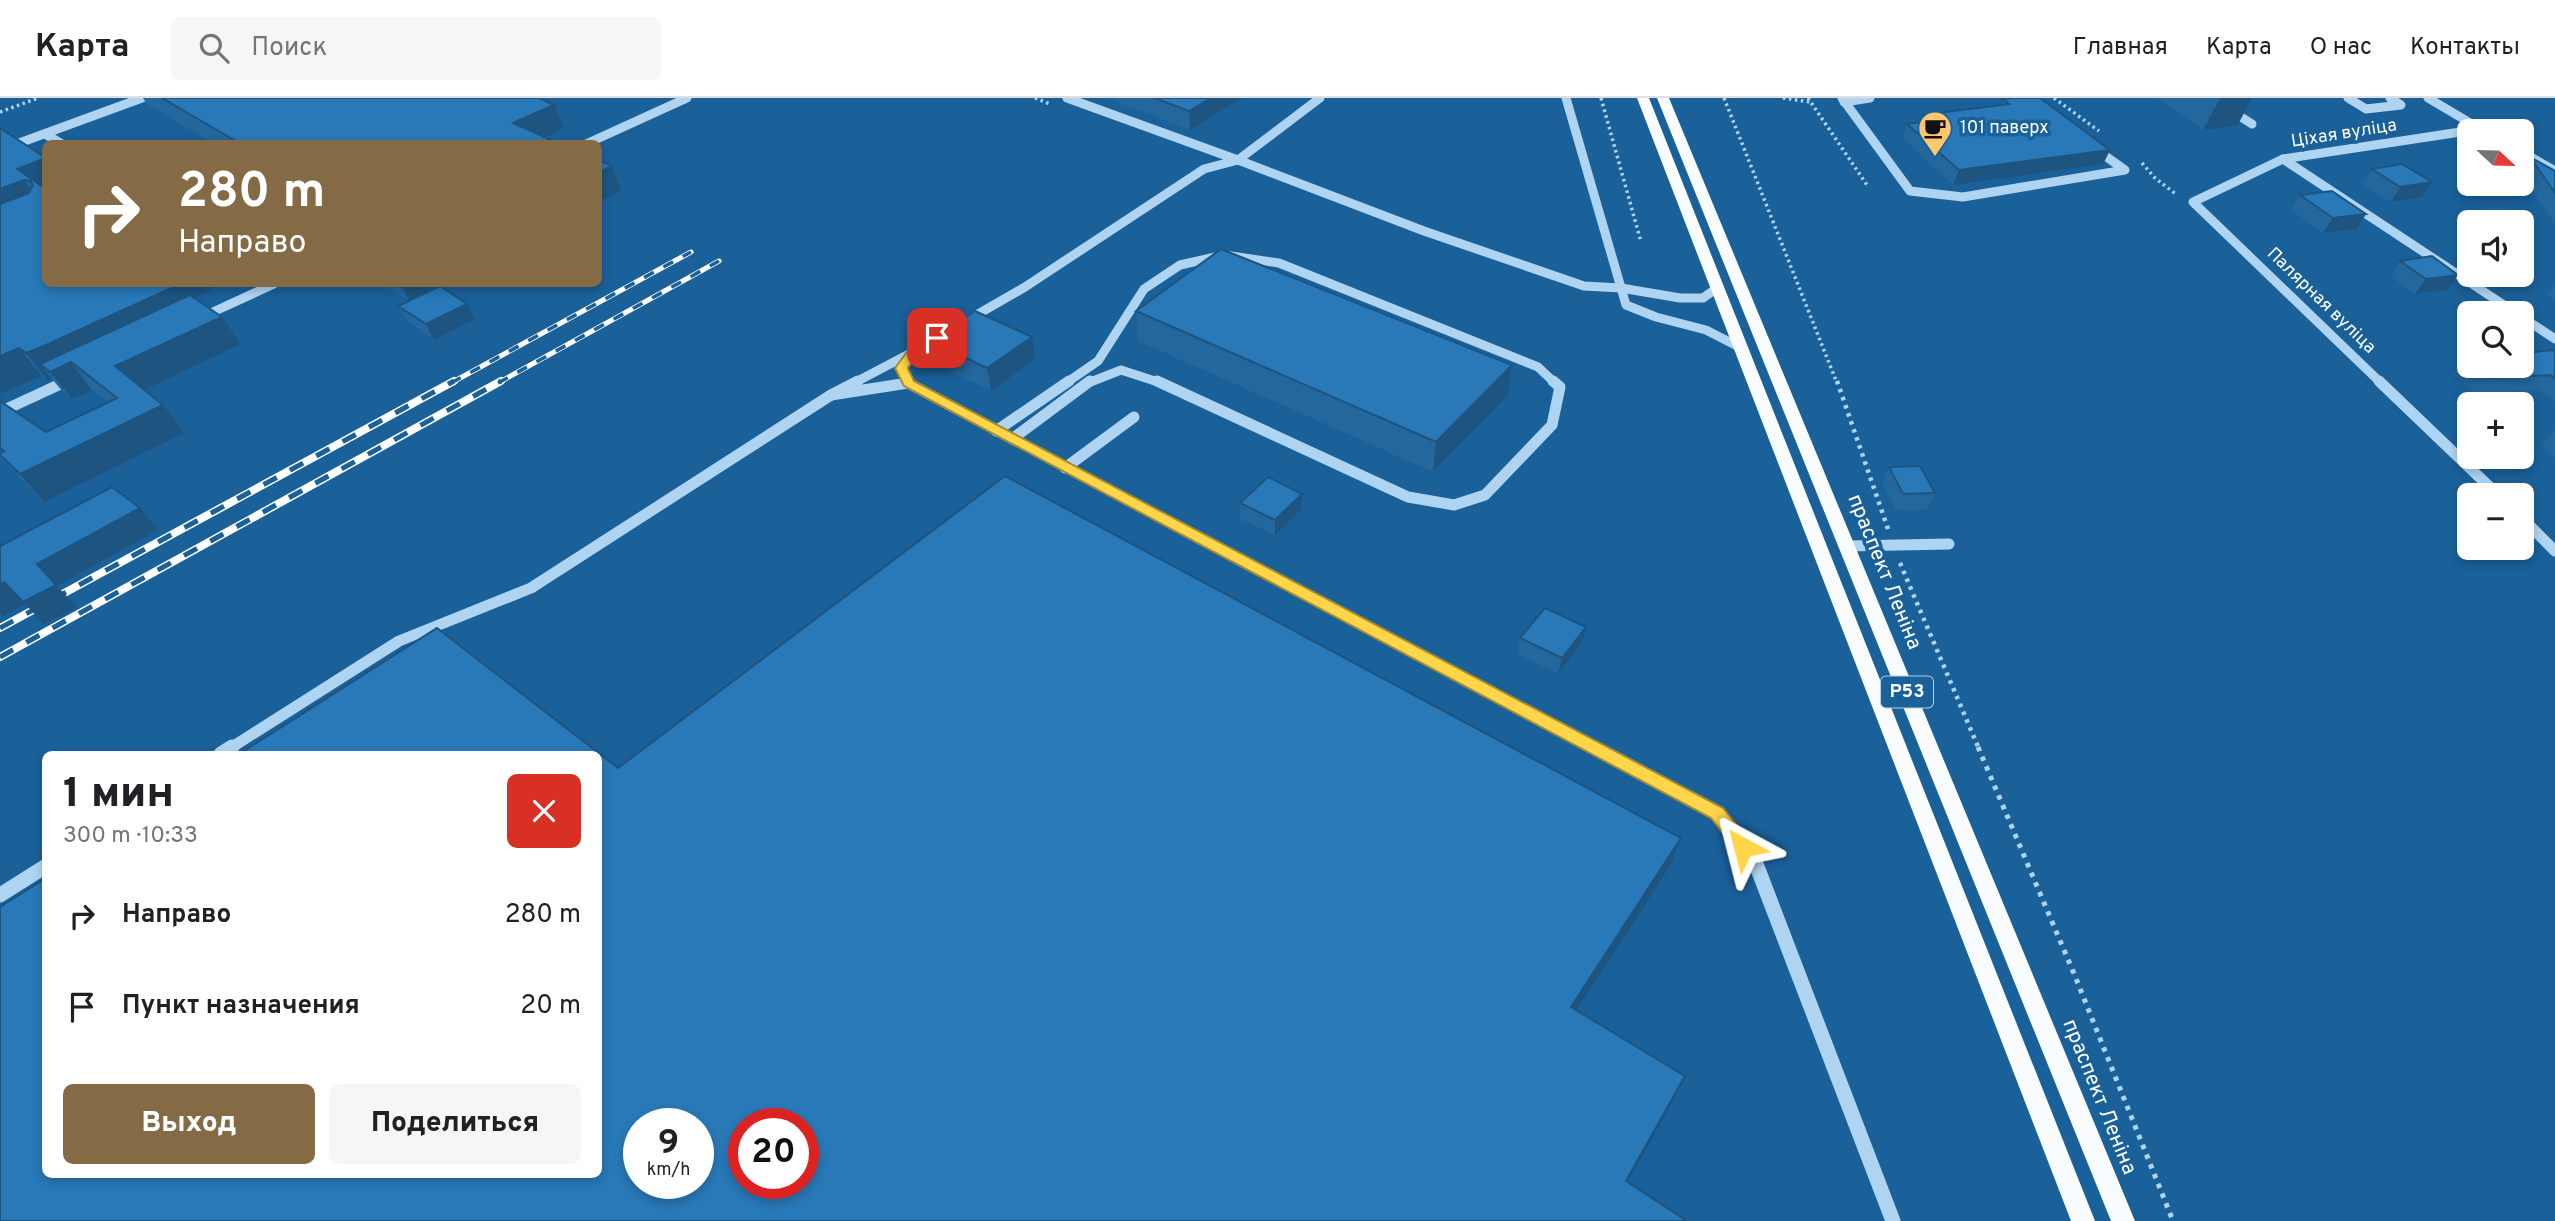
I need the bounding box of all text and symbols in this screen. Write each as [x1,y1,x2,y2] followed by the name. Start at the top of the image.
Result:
[171,17,661,80] search box
[35,27,129,69] text: Карта
[195,29,233,67] icon: search
[251,32,327,65] text: Поиск
[2073,33,2168,63] text: Главная
[2206,33,2272,63] text: Карта
[2310,33,2372,63] text: О нас
[2410,33,2520,63] text: Контакты
[1916,109,1954,158] cafe icon: 101 паверх
[2290,114,2398,154] street label: Ціхая вуліца
[1960,117,2049,140] place label: 101 паверх
[2457,119,2534,196] north arrow
[2457,119,2534,560] map controls
[178,163,325,225] text: 280 m
[63,168,154,259] icon: right
[2457,210,2534,287] button: sound
[178,224,306,264] text: Направо
[2262,243,2380,359] street label: Палярная вуліца
[2457,301,2534,378] button: search
[907,308,967,368] pin
[918,319,956,357] icon: arrive
[2457,392,2534,469] button: +
[2457,483,2534,560] button: −
[1841,490,1927,654] street label: праспект Леніна
[1881,677,1933,708] road number: Р53
[63,769,174,822] text: 1 мин
[507,774,581,848] button: close
[1706,810,1780,884] position arrow
[63,822,198,851] text: 300 m · 10:33
[63,897,101,935] icon: right
[122,899,231,932] text: Направо
[505,899,581,932] text: 280 m
[63,988,101,1026] icon: arrive
[122,990,360,1023] text: Пункт назначения
[520,990,581,1023] text: 20 m
[2056,1015,2142,1179] street label: праспект Леніна
[63,1084,315,1164] button: Выход
[329,1084,581,1164] button: Поделиться
[728,1108,819,1199] speed limit sign: 20
[658,1122,679,1166] text: 9
[647,1159,690,1182] text: km/h

